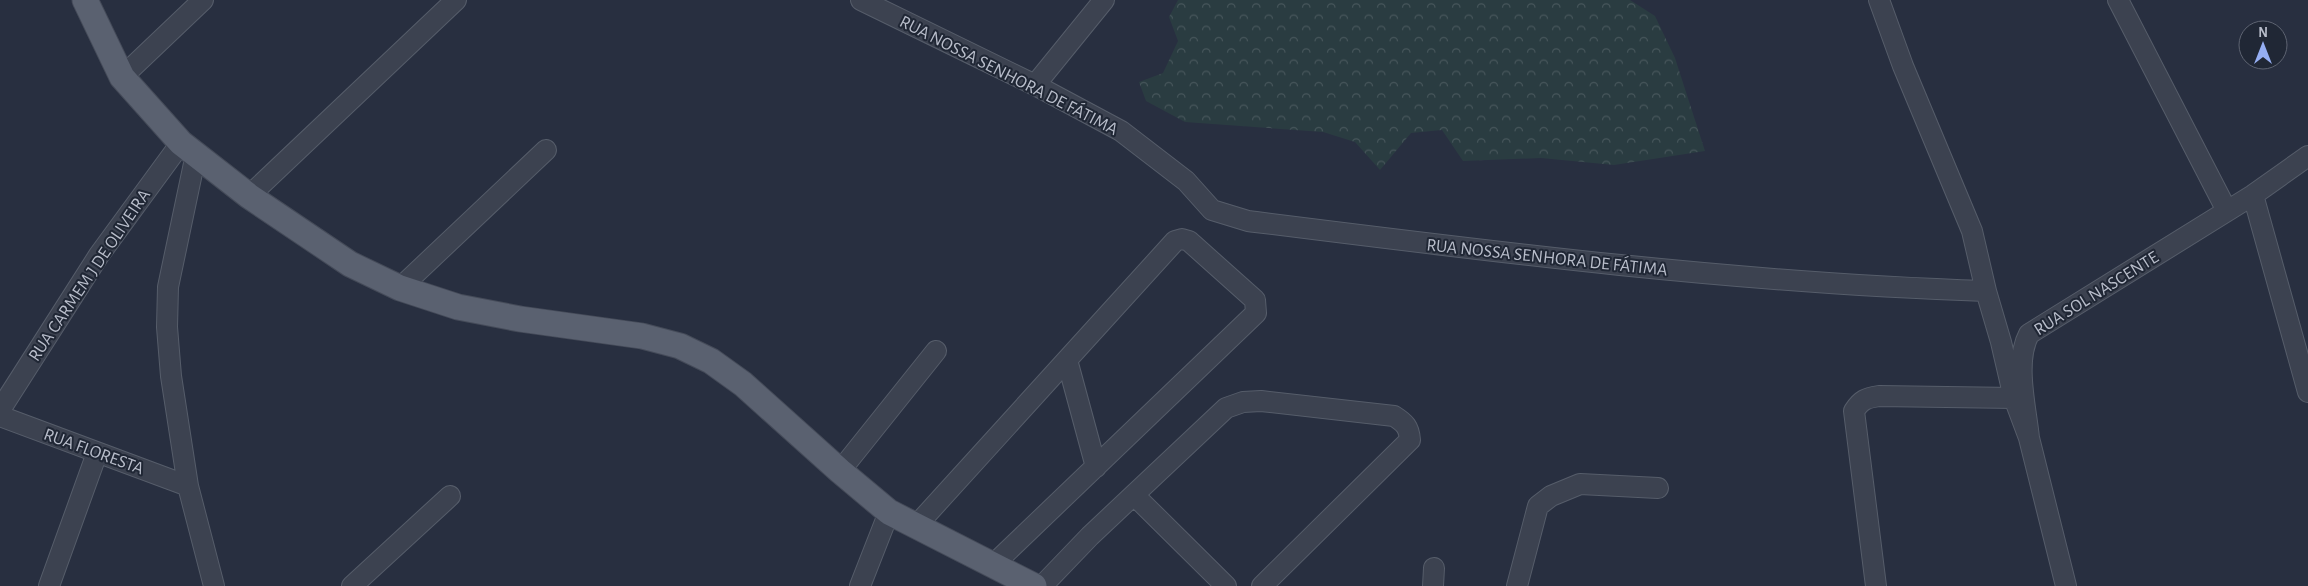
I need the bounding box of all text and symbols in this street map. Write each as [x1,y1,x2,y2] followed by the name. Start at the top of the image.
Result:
[897,10,1122,139] street label: RUA NOSSA SENHORA DE FÁTIMA
[2238,20,2288,70] north arrow
[2258,26,2268,40] text: N
[26,186,154,365] street label: RUA CARMEM J DE OLIVEIRA
[1425,233,1669,280] street label: RUA NOSSA SENHORA DE FÁTIMA
[2031,248,2162,339] street label: RUA SOL NASCENTE
[41,425,147,479] street label: RUA FLORESTA

